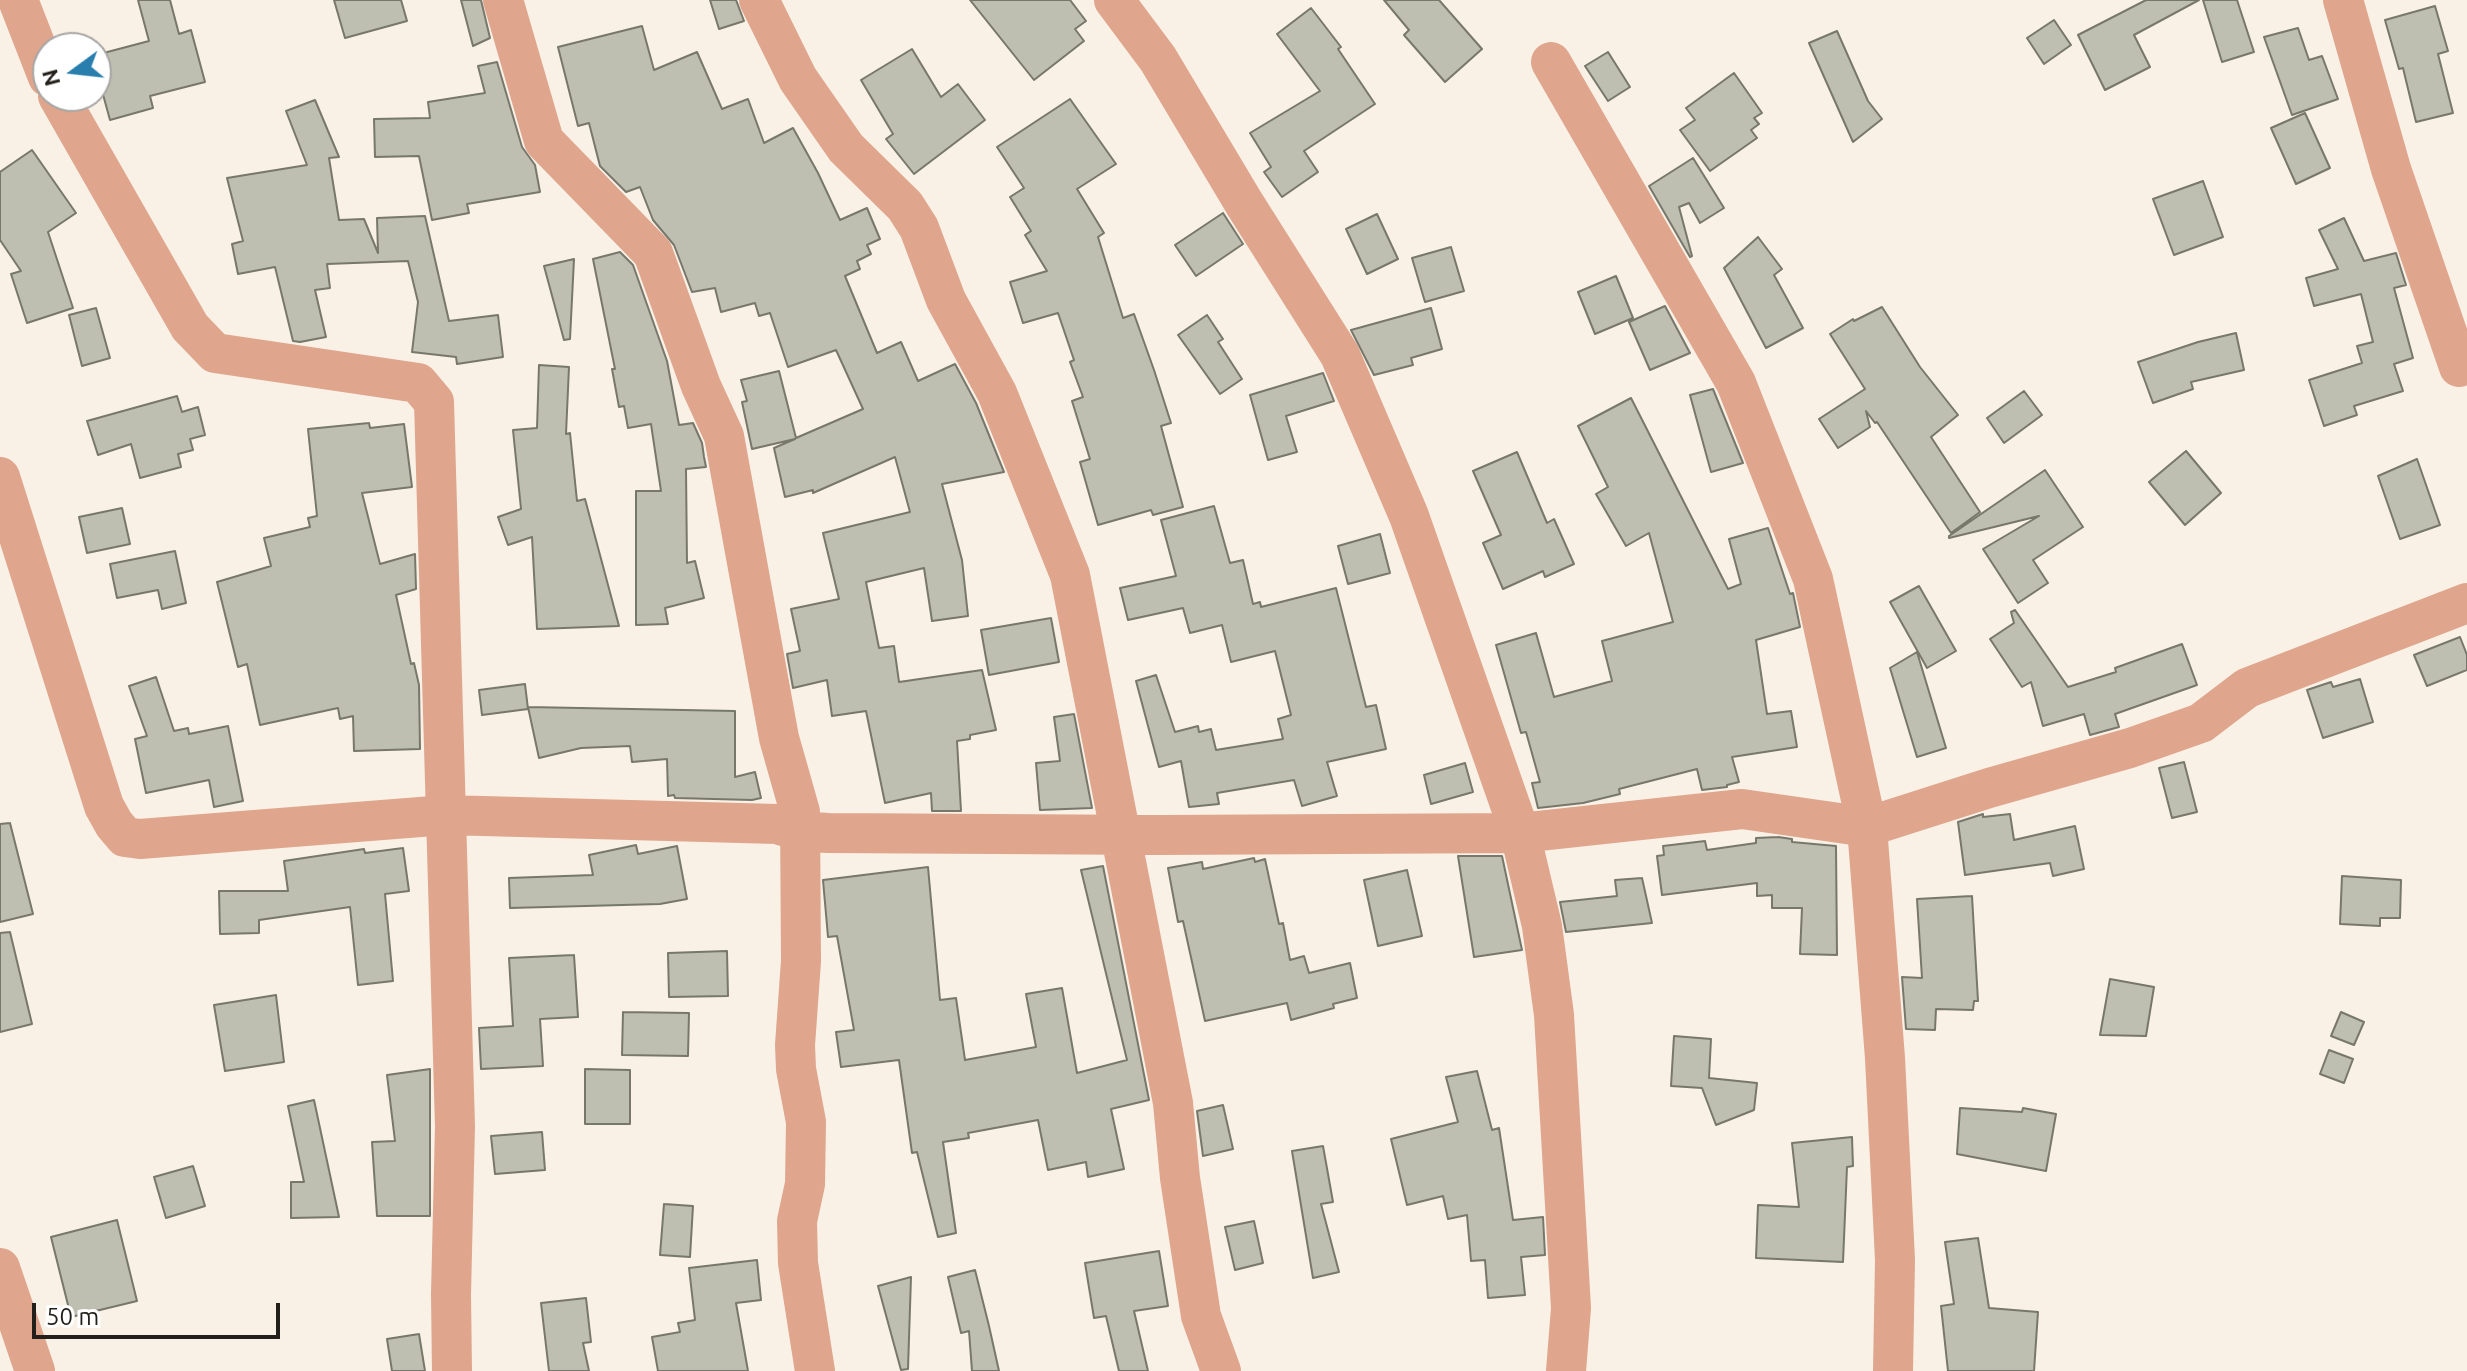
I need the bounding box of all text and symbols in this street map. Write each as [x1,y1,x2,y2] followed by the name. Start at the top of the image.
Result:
[32,32,112,112] north arrow
[36,67,64,89] text: N
[36,1287,284,1337] scale bar
[46,1303,99,1330] text: 50 m

